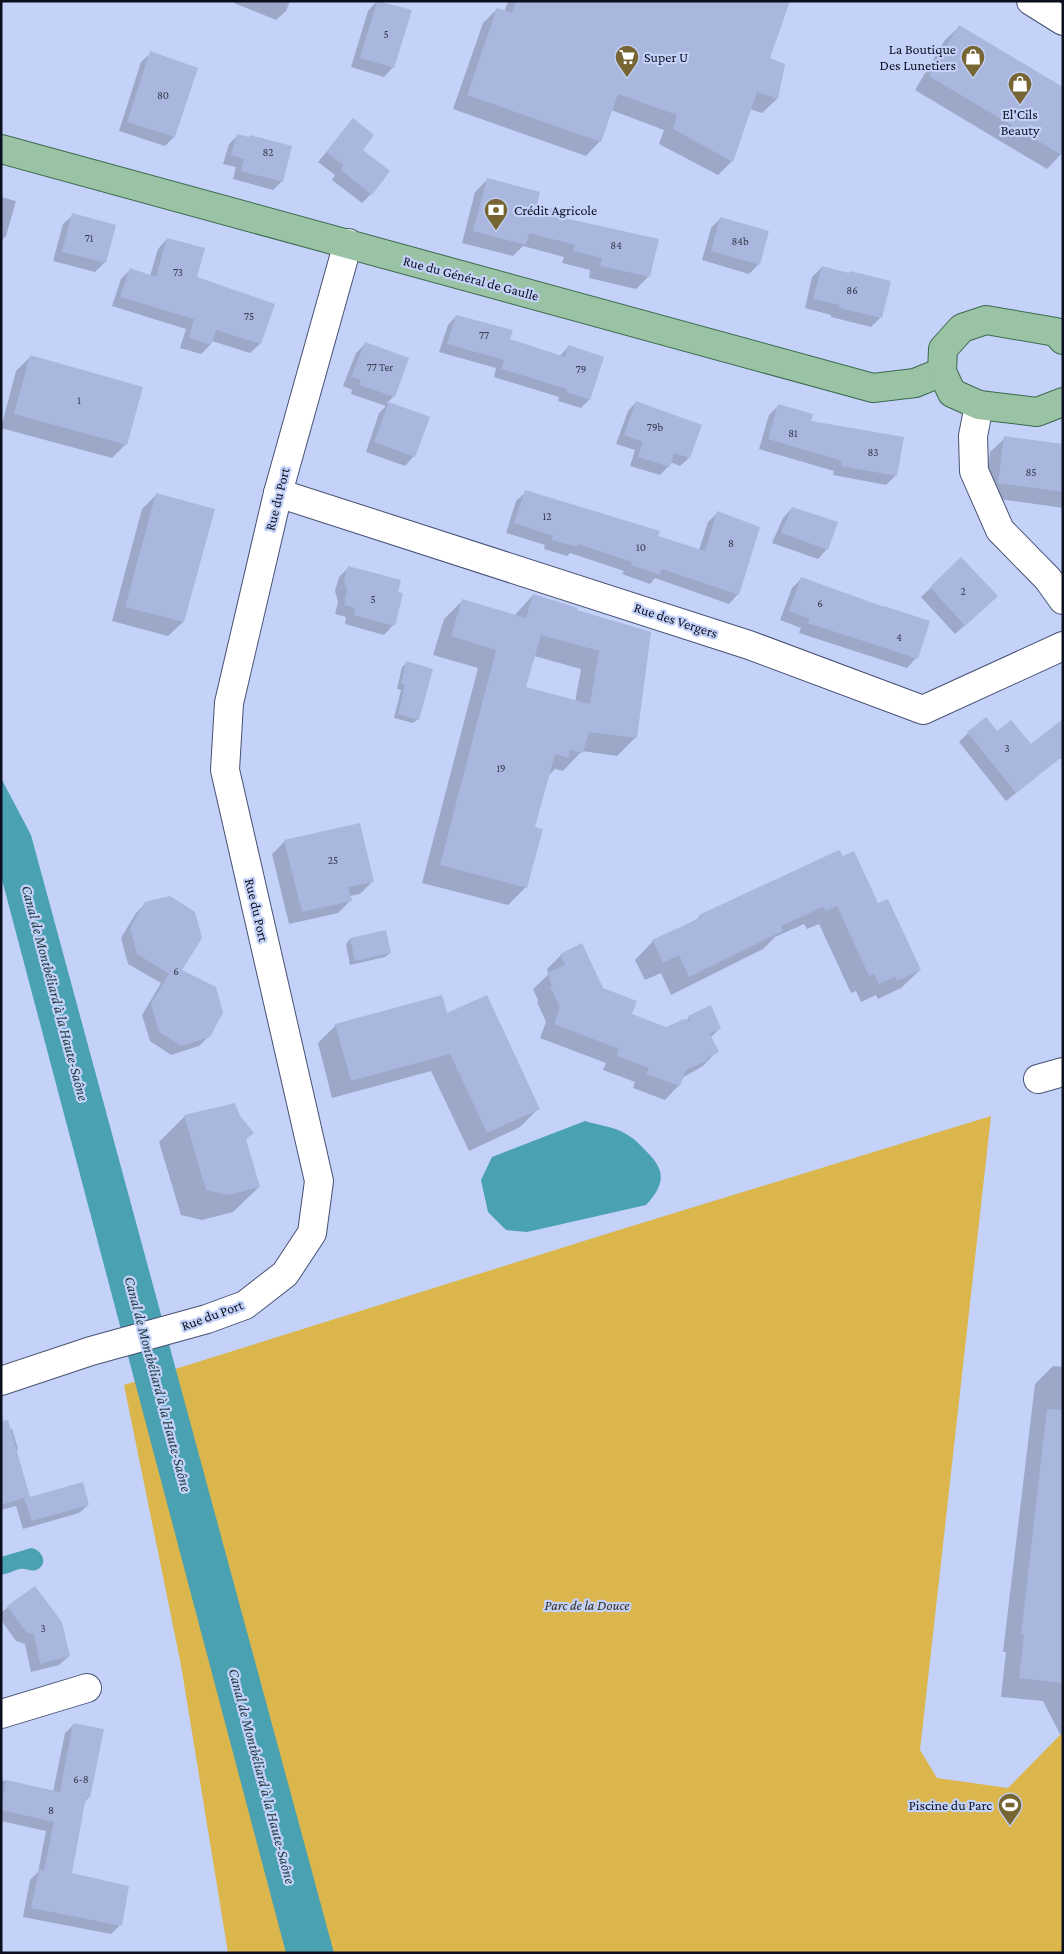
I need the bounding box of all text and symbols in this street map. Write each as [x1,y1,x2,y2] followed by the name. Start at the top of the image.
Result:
[383,28,389,40] house number: 5
[880,41,956,73] place label: La Boutique Des Lunetiers
[614,44,640,78] supermarket icon: Super U
[960,44,986,78] shop icon: La Boutique Des Lunetiers
[644,49,688,65] place label: Super U
[1007,71,1033,105] shop icon: El'Cils Beauty
[157,89,169,101] house number: 80
[1001,106,1040,138] place label: El'Cils Beauty
[262,146,274,158] house number: 82
[483,197,509,231] bank icon: Crédit Agricole
[514,202,597,218] place label: Crédit Agricole
[85,232,94,244] house number: 71
[731,235,749,247] house number: 84b
[610,239,622,251] house number: 84
[401,252,541,304] street label: Rue du Général de Gaulle
[173,266,183,278] house number: 73
[846,284,858,296] house number: 86
[244,310,254,322] house number: 75
[479,329,489,341] house number: 77
[367,361,393,373] house number: 77 Ter
[576,363,586,375] house number: 79
[77,394,81,406] house number: 1
[647,421,664,433] house number: 79b
[788,427,798,439] house number: 81
[868,446,878,458] house number: 83
[261,465,293,532] street label: Rue du Port
[1026,466,1036,478] house number: 85
[543,510,551,522] house number: 12
[728,537,734,549] house number: 8
[636,541,646,553] house number: 10
[960,585,966,597] house number: 2
[370,593,376,605] house number: 5
[817,597,823,609] house number: 6
[632,599,720,641] street label: Rue des Vergers
[896,631,902,643] house number: 4
[1004,742,1010,754] house number: 3
[496,762,506,774] house number: 19
[328,854,338,866] house number: 25
[242,877,272,944] street label: Rue du Port
[18,884,92,1103] water label: Canal de Montbéliard à la Haute-Saône
[173,965,179,977] house number: 6
[121,1275,195,1494] water label: Canal de Montbéliard à la Haute-Saône
[179,1296,245,1334] street label: Rue du Port
[544,1597,630,1613] park label: Parc de la Douce
[40,1622,46,1634] house number: 3
[225,1667,299,1886] water label: Canal de Montbéliard à la Haute-Saône
[73,1773,89,1785] house number: 6-8
[997,1792,1023,1826] sports icon: Piscine du Parc
[909,1797,992,1813] place label: Piscine du Parc
[48,1804,54,1816] house number: 8

